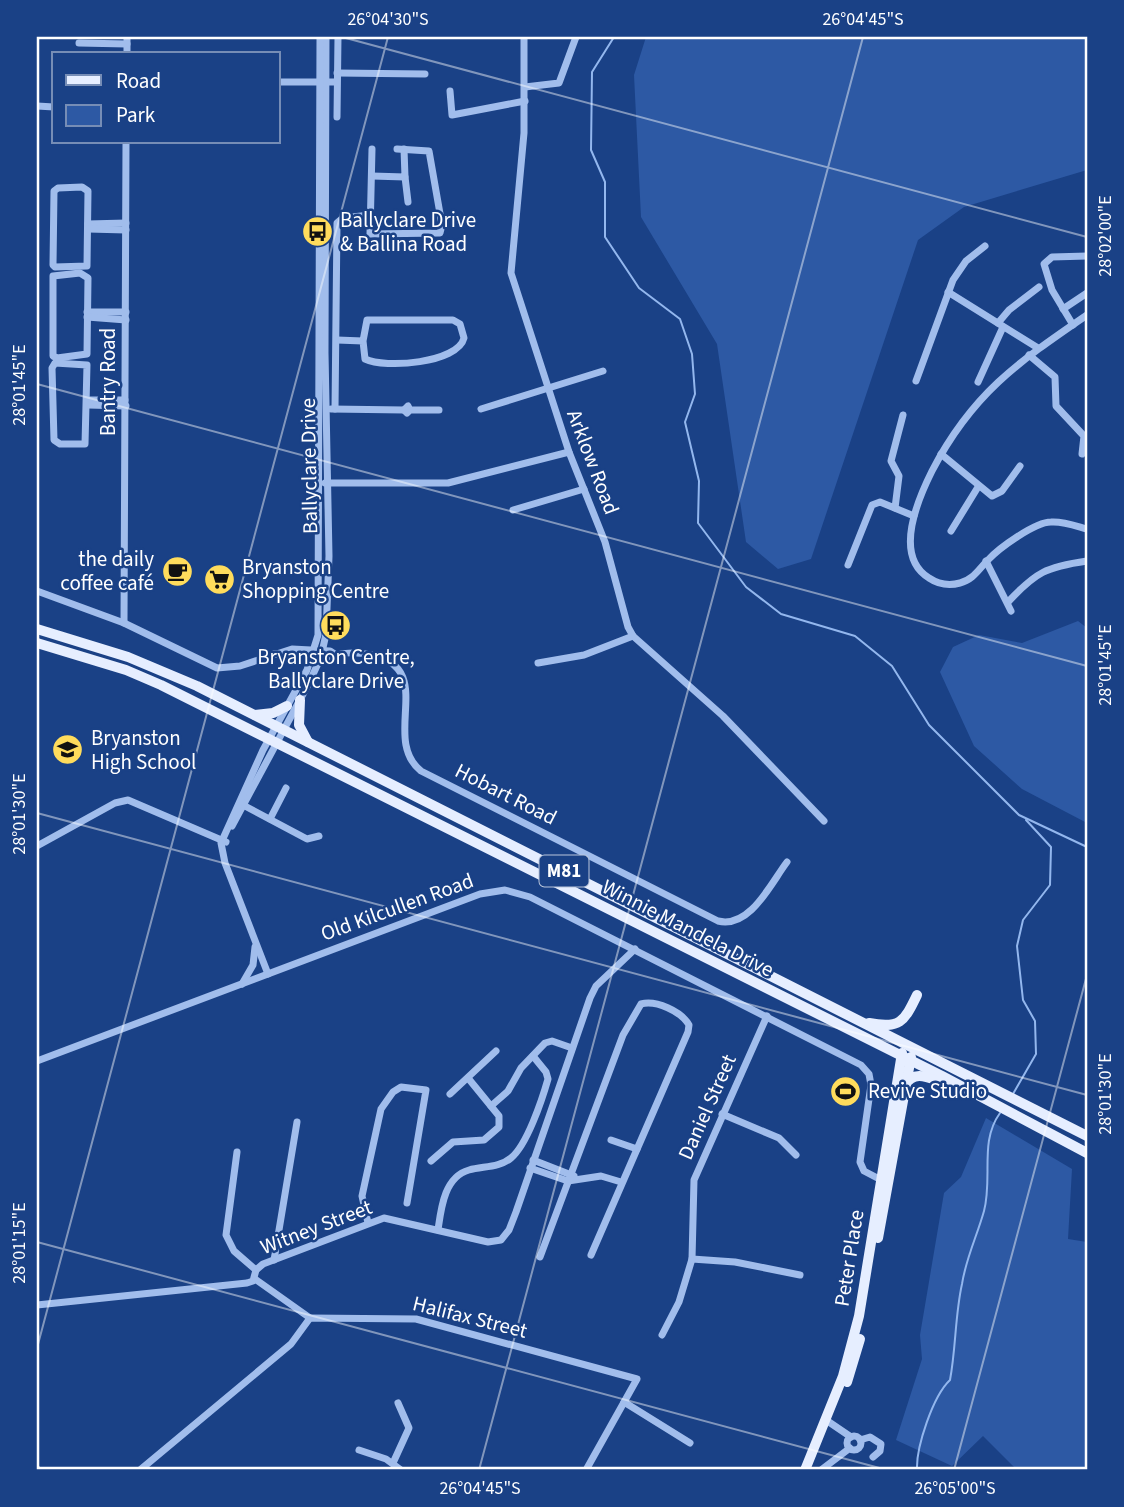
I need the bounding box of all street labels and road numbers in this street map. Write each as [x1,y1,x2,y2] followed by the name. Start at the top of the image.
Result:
[93,328,123,436] street label: Bantry Road
[293,398,325,534] street label: Ballyclare Drive
[559,405,627,519] street label: Arklow Road
[450,756,562,832] street label: Hobart Road
[540,856,588,886] road number: M81
[316,865,478,949] street label: Old Kilcullen Road
[597,872,779,984] street label: Winnie Mandela Drive
[670,1049,744,1165] street label: Daniel Street
[256,1192,376,1262] street label: Witney Street
[827,1207,871,1309] street label: Peter Place
[409,1288,531,1346] street label: Halifax Street

